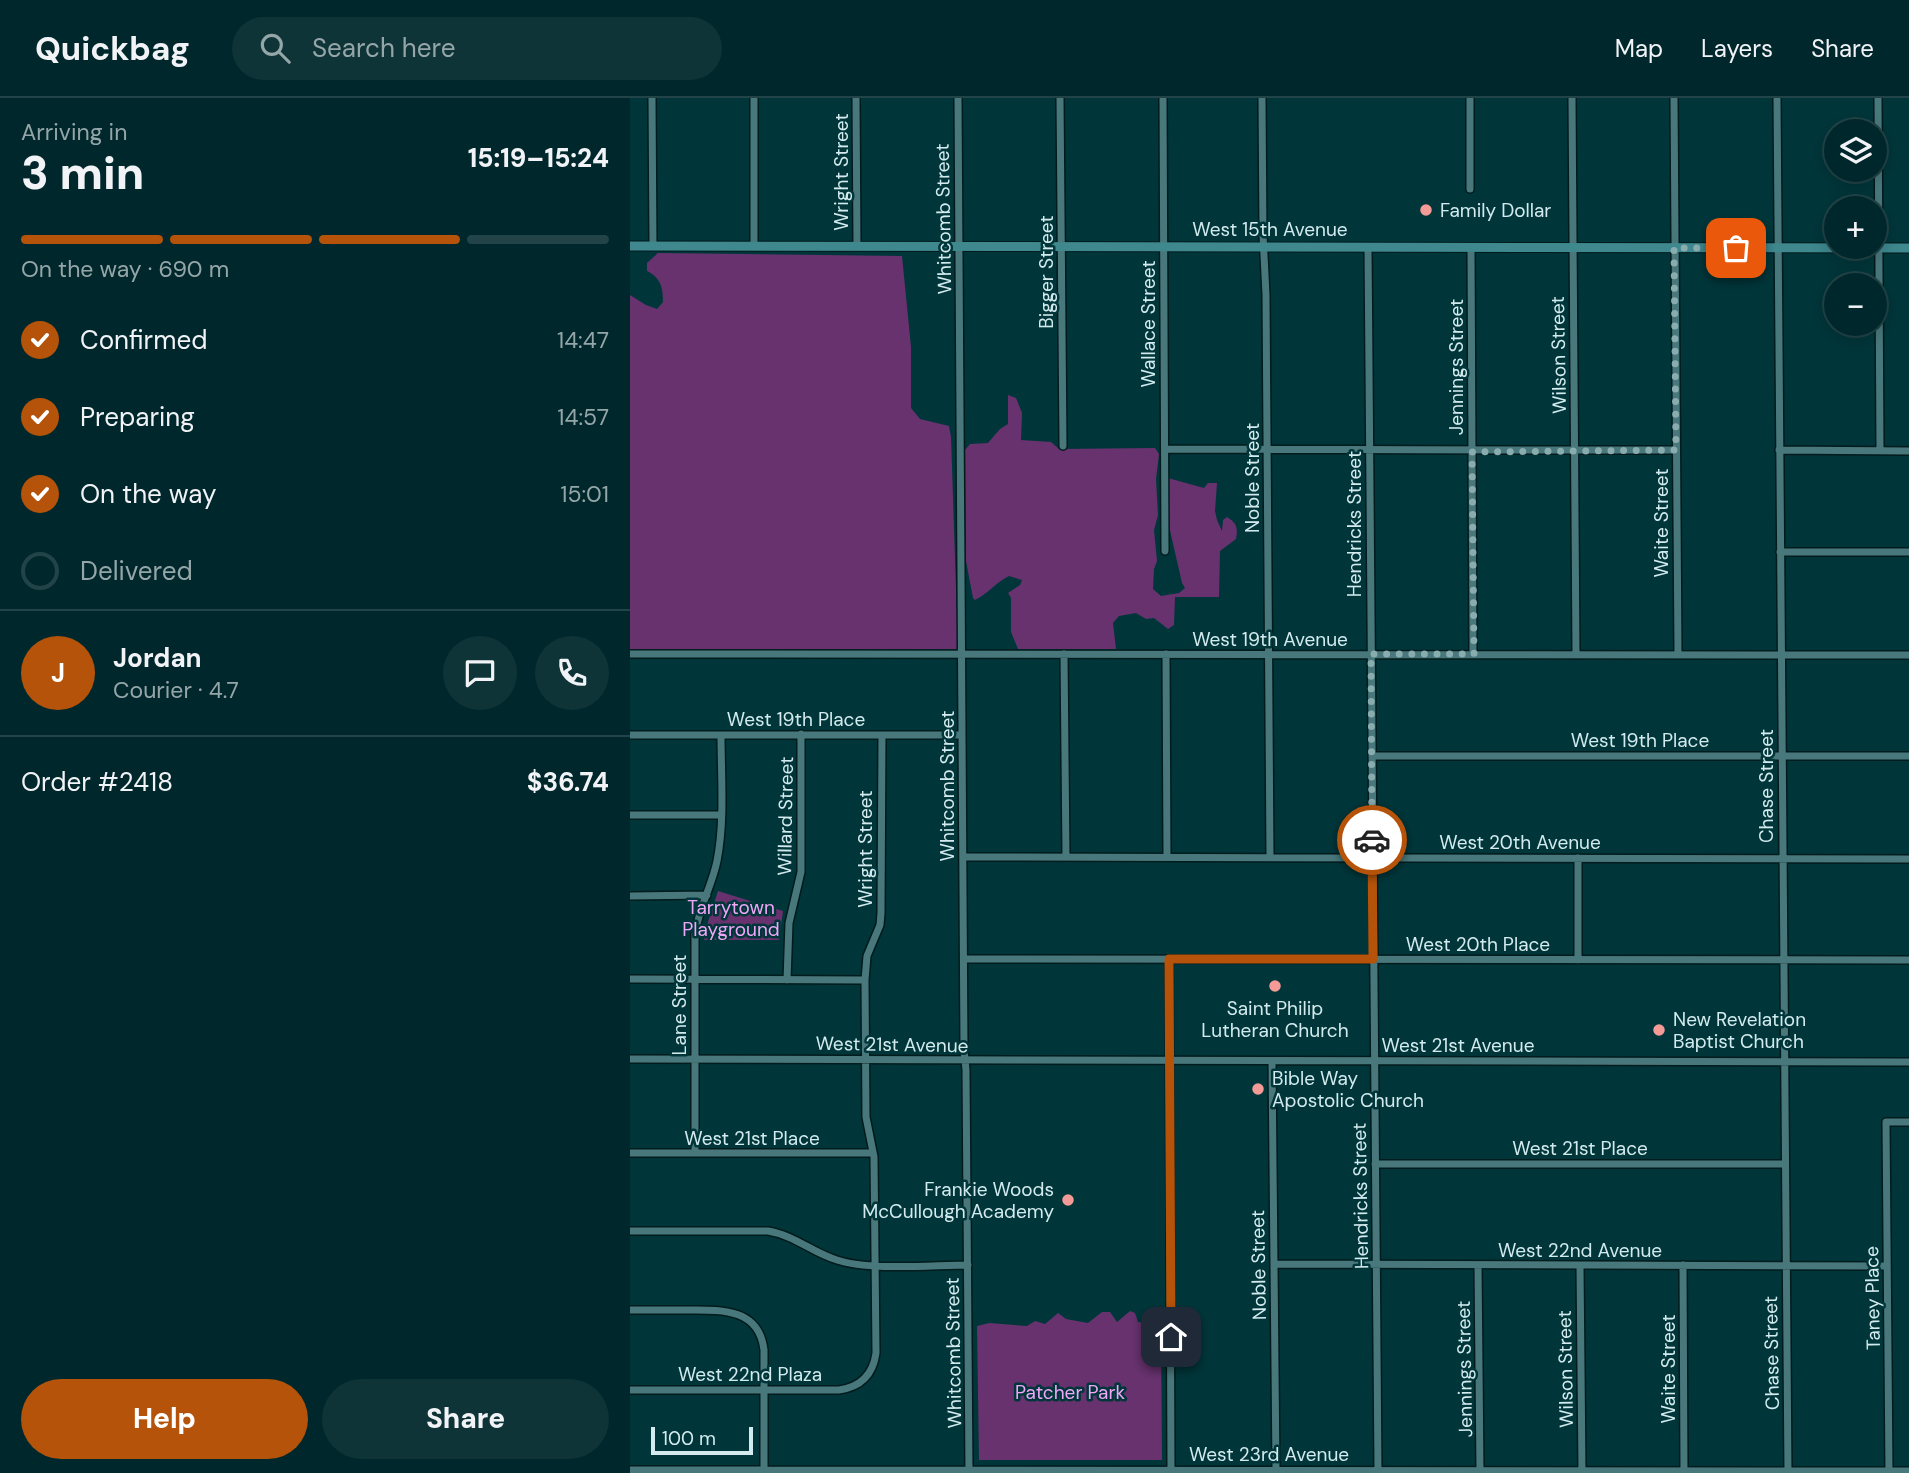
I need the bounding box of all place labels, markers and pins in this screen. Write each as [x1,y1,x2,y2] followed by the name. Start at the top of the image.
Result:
[1440,198,1551,223] place label: Family Dollar
[1418,202,1434,218] marker: Family Dollar
[1706,218,1766,278] pin
[1267,978,1283,994] marker: Saint Philip Lutheran Church
[1201,996,1349,1043] place label: Saint Philip Lutheran Church
[1673,1007,1806,1054] place label: New Revelation Baptist Church
[1651,1022,1667,1038] marker: New Revelation Baptist Church
[1272,1066,1424,1113] place label: Bible Way Apostolic Church
[1250,1081,1266,1097] marker: Bible Way Apostolic Church
[862,1177,1054,1224] place label: Frankie Woods McCullough Academy
[1060,1192,1076,1208] marker: Frankie Woods McCullough Academy
[1141,1307,1201,1367] pin

